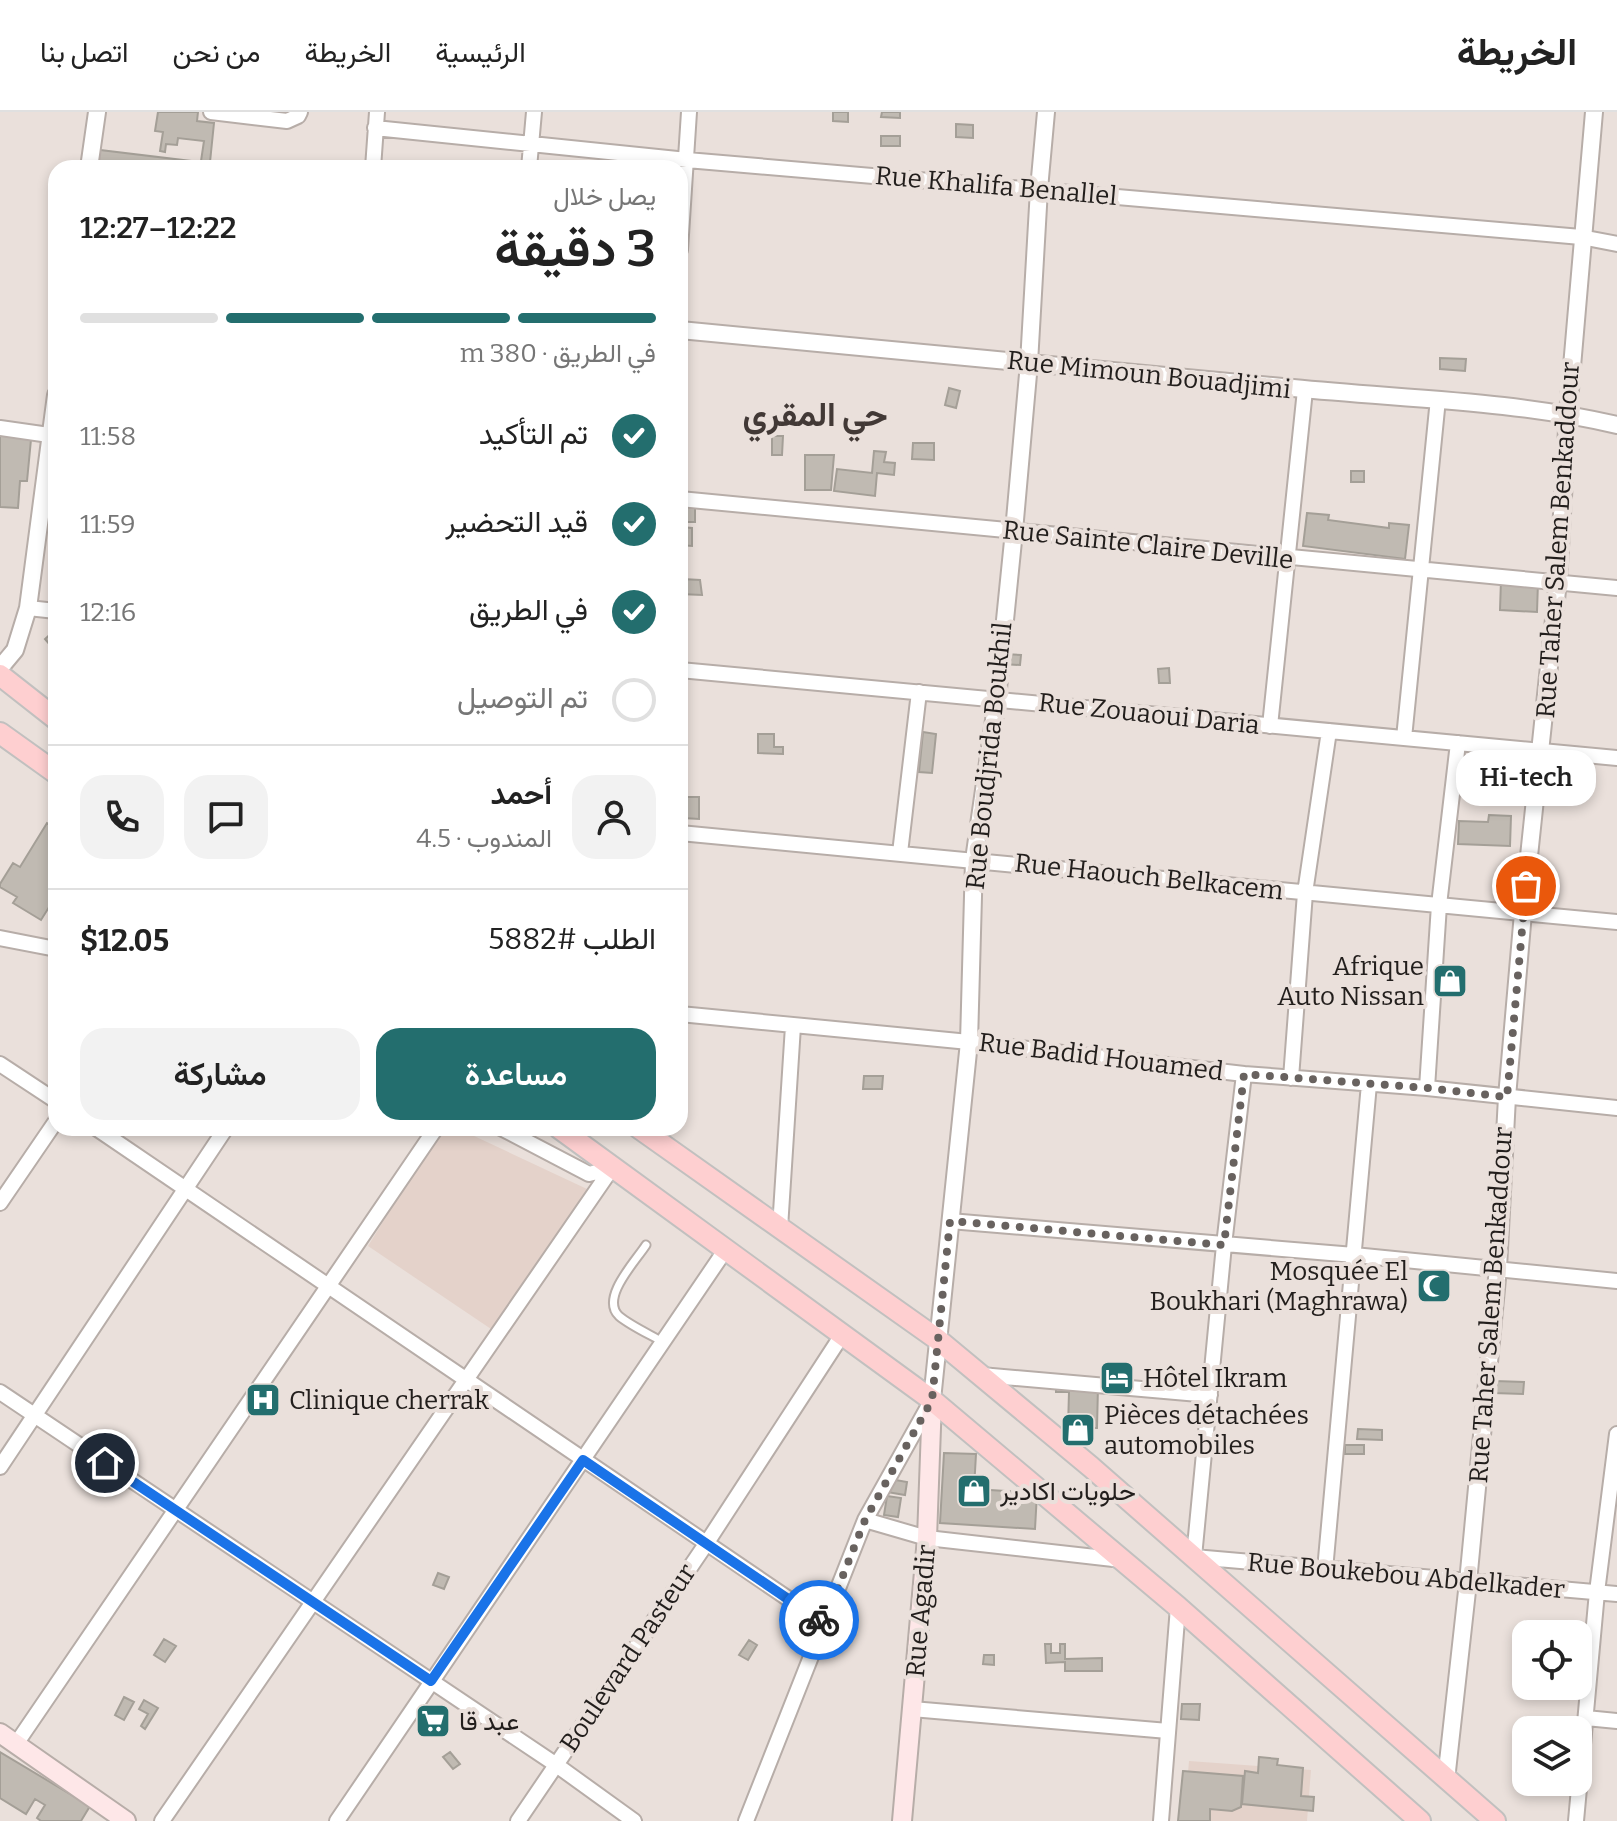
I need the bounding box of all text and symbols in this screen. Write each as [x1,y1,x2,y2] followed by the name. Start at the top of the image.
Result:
[1457,29,1577,75] text: الخريطة
[40,36,129,69] text: اتصل بنا
[173,36,261,69] text: من نحن
[305,36,391,69] text: الخريطة
[435,36,526,69] text: الرئيسية
[874,160,1118,212] street label: Rue Khalifa Benallel
[553,181,656,212] text: يصل خلال
[80,210,236,246] text: 12:22–12:27
[494,217,656,280] text: 3 دقيقة
[460,338,656,369] text: في الطريق · 380 m
[1006,345,1293,405] street label: Rue Mimoun Bouadjimi
[1530,360,1586,719] street label: Rue Taher Salem Benkaddour
[742,394,888,442] district label: حي المقري
[612,414,656,458] icon: check
[479,416,588,452] text: تم التأكيد
[80,421,136,452] text: 11:58
[612,502,656,546] icon: check
[445,504,588,540] text: قيد التحضير
[80,509,135,540] text: 11:59
[1001,514,1295,576] street label: Rue Sainte Claire Deville
[612,590,656,634] icon: check
[469,592,588,628] text: في الطريق
[80,597,136,628] text: 12:16
[960,621,1018,891] street label: Rue Boudjrida Boukhil
[457,680,588,716] text: تم التوصيل
[1037,687,1261,741] street label: Rue Zouaoui Daria
[1456,750,1596,806] callout: Hi-tech
[1479,762,1573,793] text: Hi-tech
[80,775,164,859] button: phone
[184,775,268,859] button: chat
[572,775,656,859] button: person
[490,776,552,812] text: أحمد
[416,823,552,854] text: المندوب · 4.5
[1013,847,1285,907] street label: Rue Haouch Belkacem
[1492,852,1560,920] pin
[1504,864,1548,908] icon: bag
[488,921,656,957] text: الطلب #5882
[80,923,169,959] text: $12.05
[1277,951,1425,1012] place label: Afrique Auto Nissan
[1431,962,1469,1000] shop icon: Afrique Auto Nissan
[977,1027,1225,1087] street label: Rue Badid Houamed
[80,1028,360,1120] button: مشاركة
[376,1028,656,1120] button: مساعدة
[1463,1125,1519,1484] street label: Rue Taher Salem Benkaddour
[1150,1256,1408,1317] place label: Mosquée El Boukhari (Maghrawa)
[1415,1267,1453,1305] mosque icon: Mosquée El Boukhari (Maghrawa)
[1098,1359,1136,1397] hotel icon: Hôtel Ikram
[1143,1363,1288,1394] place label: Hôtel Ikram
[244,1381,282,1419] hospital icon: Clinique cherrak
[289,1385,489,1416] place label: Clinique cherrak
[1104,1400,1309,1461] place label: Pièces détachées automobiles
[1059,1411,1097,1449] shop icon: Pièces détachées automobiles
[71,1429,139,1497] pin
[83,1441,127,1485] icon: home
[955,1472,993,1510] shop icon: حلويات اكادير
[999,1476,1136,1507] place label: حلويات اكادير
[900,1543,942,1679] street label: Rue Agadir
[1246,1547,1567,1605] street label: Rue Boukebou Abdelkader
[554,1558,703,1758] street label: Boulevard Pasteur
[779,1580,859,1660] courier
[797,1598,841,1642] icon: bike
[1512,1620,1592,1796] map controls
[1512,1620,1592,1700] button: locate
[414,1702,452,1740] supermarket icon: عبد قا
[459,1706,519,1737] place label: عبد قا
[1512,1716,1592,1796] button: layers

